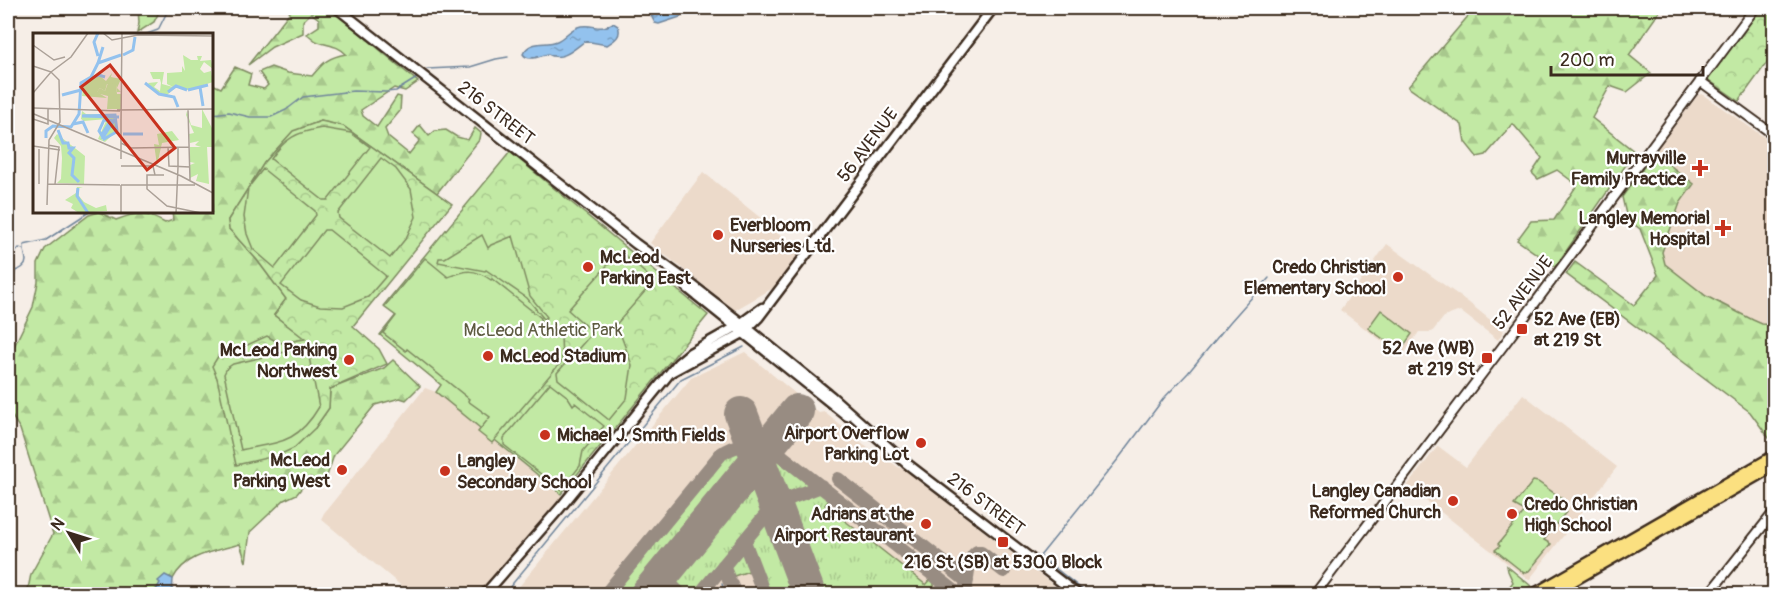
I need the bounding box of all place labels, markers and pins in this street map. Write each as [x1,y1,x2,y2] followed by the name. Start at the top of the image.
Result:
[1571,147,1687,191] place label: Murrayville Family Practice
[1691,159,1709,177] marker: Murrayville Family Practice
[1578,207,1710,251] place label: Langley Memorial Hospital
[730,214,835,258] place label: Everbloom Nurseries Ltd.
[1714,219,1732,237] marker: Langley Memorial Hospital
[711,228,725,242] marker: Everbloom Nurseries Ltd.
[600,246,691,290] place label: McLeod Parking East
[1244,256,1386,300] place label: Credo Christian Elementary School
[581,260,595,274] marker: McLeod Parking East
[1391,270,1405,284] marker: Credo Christian Elementary School
[1534,308,1621,352] place label: 52 Ave (EB) at 219 St
[1515,322,1529,336] marker: 52 Ave (EB) at 219 St
[1382,337,1476,381] place label: 52 Ave (WB) at 219 St
[220,339,338,383] place label: McLeod Parking Northwest
[500,345,626,368] place label: McLeod Stadium
[481,349,495,363] marker: McLeod Stadium
[1480,351,1494,365] marker: 52 Ave (WB) at 219 St
[342,353,356,367] marker: McLeod Parking Northwest
[784,422,910,466] place label: Airport Overflow Parking Lot
[557,424,726,447] place label: Michael J. Smith Fields
[538,428,552,442] marker: Michael J. Smith Fields
[914,436,928,450] marker: Airport Overflow Parking Lot
[233,449,331,493] place label: McLeod Parking West
[457,450,592,494] place label: Langley Secondary School
[335,463,349,477] marker: McLeod Parking West
[438,464,452,478] marker: Langley Secondary School
[1309,480,1442,524] place label: Langley Canadian Reformed Church
[1524,493,1638,537] place label: Credo Christian High School
[1446,494,1460,508] marker: Langley Canadian Reformed Church
[774,503,915,547] place label: Adrians at the Airport Restaurant
[1505,507,1519,521] marker: Credo Christian High School
[919,517,933,531] marker: Adrians at the Airport Restaurant
[996,535,1010,549] marker: 216 St (SB) at 5300 Block
[904,551,1102,574] place label: 216 St (SB) at 5300 Block

